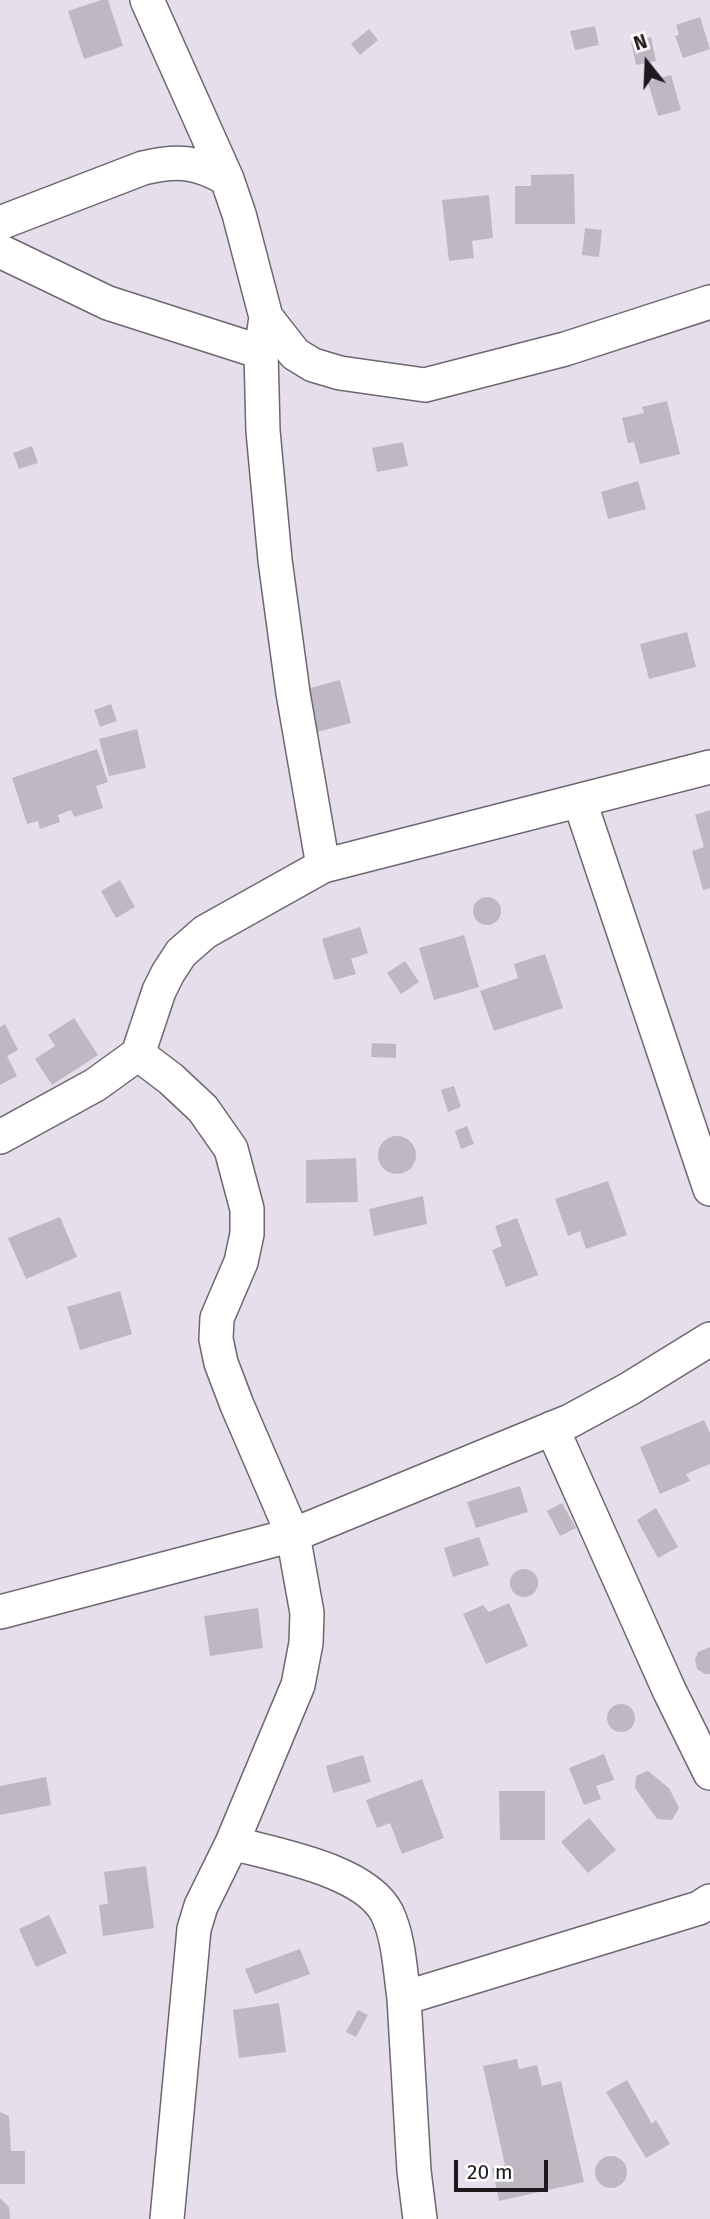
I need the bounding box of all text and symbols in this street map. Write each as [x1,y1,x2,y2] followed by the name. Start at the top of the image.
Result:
[612,28,682,98] north arrow
[631,30,650,55] text: N
[458,2146,552,2190] scale bar
[467,2159,513,2185] text: 20 m

